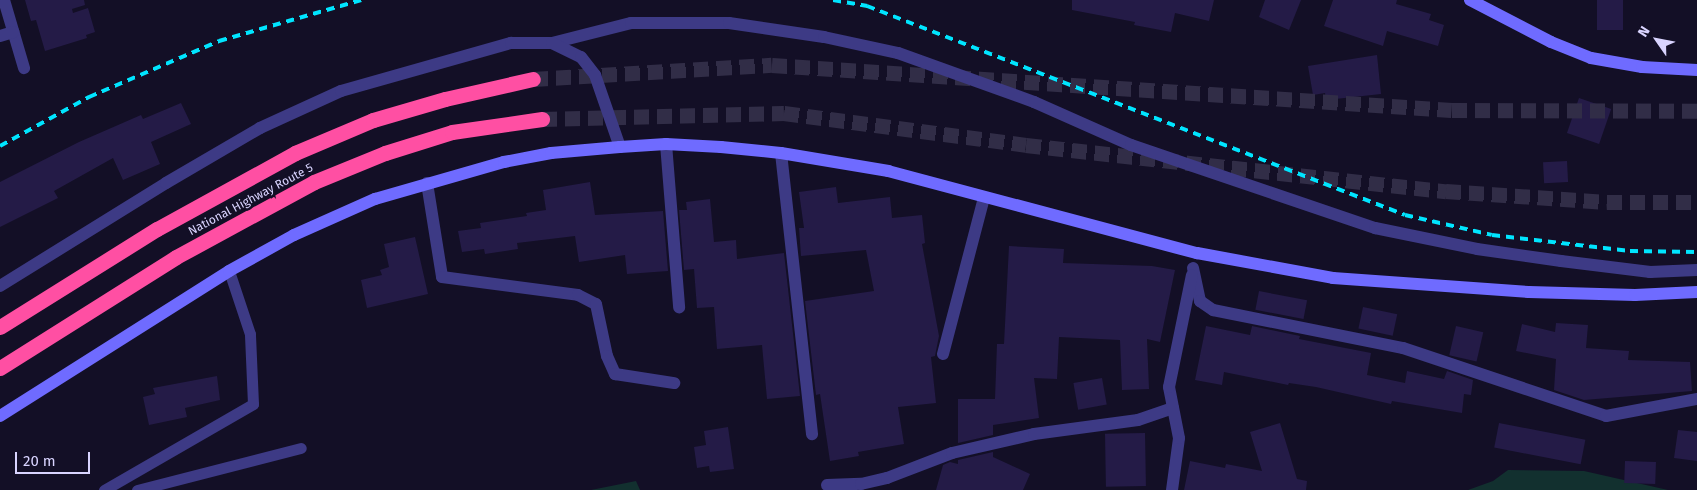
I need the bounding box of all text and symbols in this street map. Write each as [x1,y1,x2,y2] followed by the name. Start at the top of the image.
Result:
[1632,15,1682,65] north arrow
[1634,23,1654,40] text: N
[186,161,316,239] street label: National Highway Route 5
[18,442,92,474] scale bar
[23,452,56,470] text: 20 m

